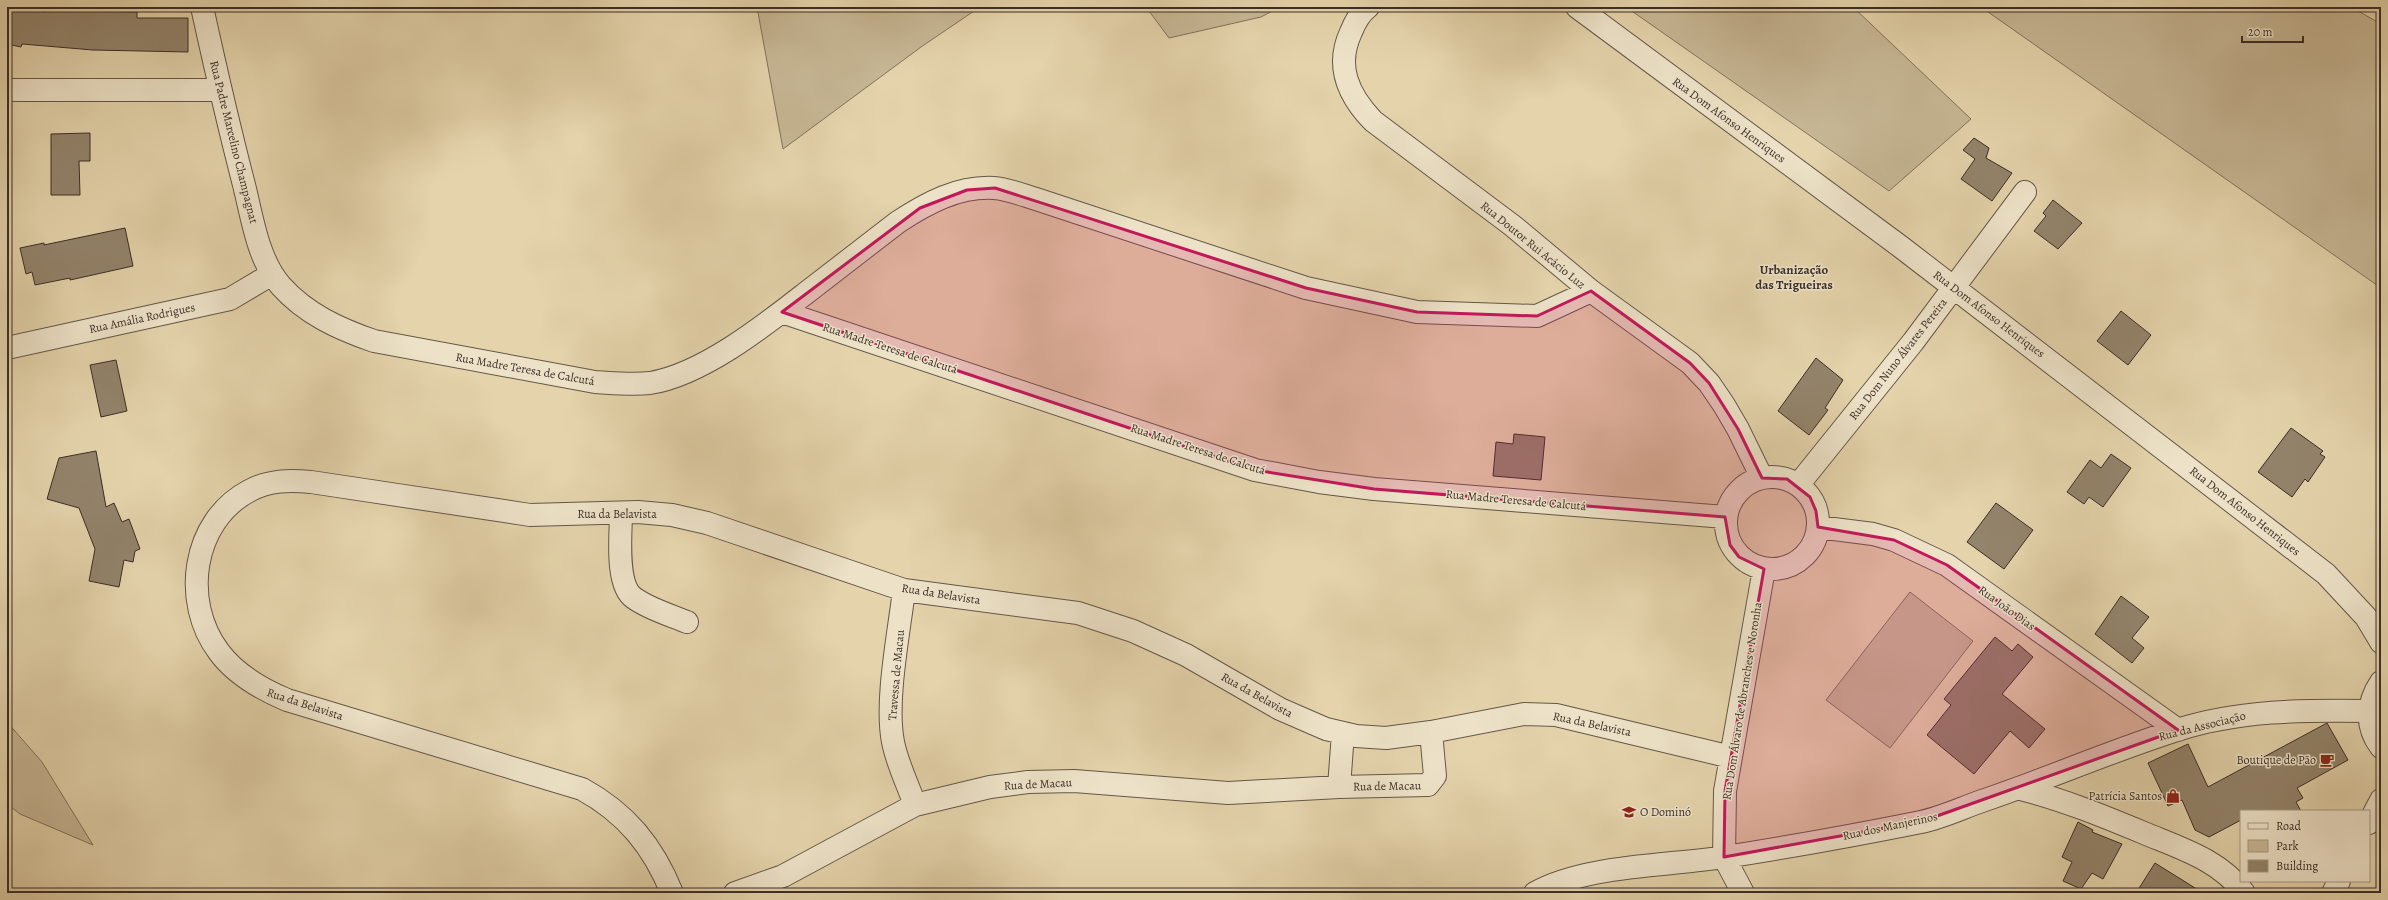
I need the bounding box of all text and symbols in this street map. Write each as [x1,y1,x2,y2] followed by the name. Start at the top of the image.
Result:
[2242,18,2303,44] scale bar
[2248,24,2272,40] text: 20 m
[206,59,262,225] street label: Rua Padre Marcelino Champagnat
[1669,73,1789,167] street label: Rua Dom Afonso Henriques
[1477,198,1589,292] street label: Rua Doutor Rui Acácio Luz
[1755,261,1833,293] district label: Urbanização das Trigueiras
[1930,267,2048,362] street label: Rua Dom Afonso Henriques
[1845,294,1951,423] street label: Rua Dom Nuno Álvares Pereira
[87,299,197,337] street label: Rua Amália Rodrigues
[821,319,960,378] street label: Rua Madre Teresa de Calcutá
[454,349,596,389] street label: Rua Madre Teresa de Calcutá
[1129,420,1268,479] street label: Rua Madre Teresa de Calcutá
[2186,463,2304,559] street label: Rua Dom Afonso Henriques
[1445,486,1587,514] street label: Rua Madre Teresa de Calcutá
[577,506,657,522] street label: Rua da Belavista
[900,580,982,608] street label: Rua da Belavista
[1975,582,2039,634] street label: Rua João Dias
[1718,600,1766,801] street label: Rua Dom Álvaro de Abranches e Noronha
[884,628,908,721] street label: Travessa de Macau
[1218,669,1296,722] street label: Rua da Belavista
[265,684,346,724] street label: Rua da Belavista
[2157,707,2247,745] street label: Rua da Associação
[1551,708,1633,740] street label: Rua da Belavista
[2237,752,2316,768] place label: Boutique de Pão
[2319,752,2335,768] cafe icon: Boutique de Pão
[1003,774,1073,794] street label: Rua de Macau
[1353,777,1422,795] street label: Rua de Macau
[2089,788,2162,804] place label: Patrícia Santos
[2165,788,2181,804] shop icon: Patrícia Santos
[1621,804,1637,820] school or university icon: O Dominó
[1640,804,1691,820] place label: O Dominó
[1841,808,1939,844] street label: Rua dos Manjerinos
[2240,810,2370,882] legend
[2276,818,2302,834] text: Road
[2276,838,2299,854] text: Park
[2276,858,2318,874] text: Building

